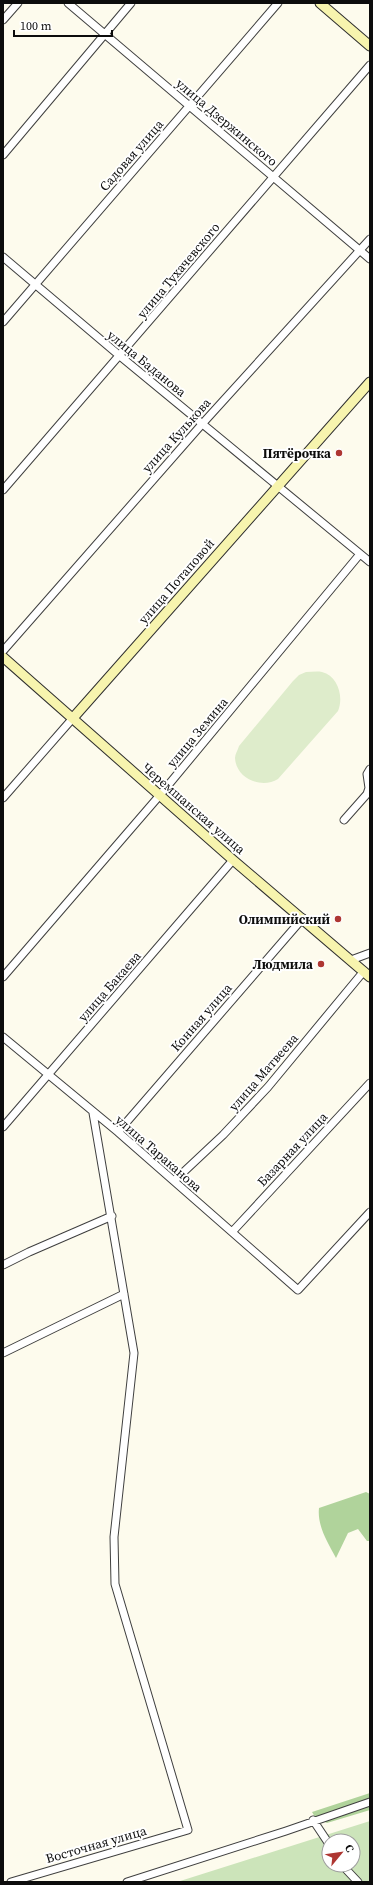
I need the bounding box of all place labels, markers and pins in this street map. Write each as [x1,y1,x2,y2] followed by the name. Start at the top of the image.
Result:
[263,445,331,462] place label: Пятёрочка
[334,448,344,458] marker: Пятёрочка
[239,911,330,928] place label: Олимпийский
[333,914,343,924] marker: Олимпийский
[252,956,313,973] place label: Людмила
[316,959,326,969] marker: Людмила

